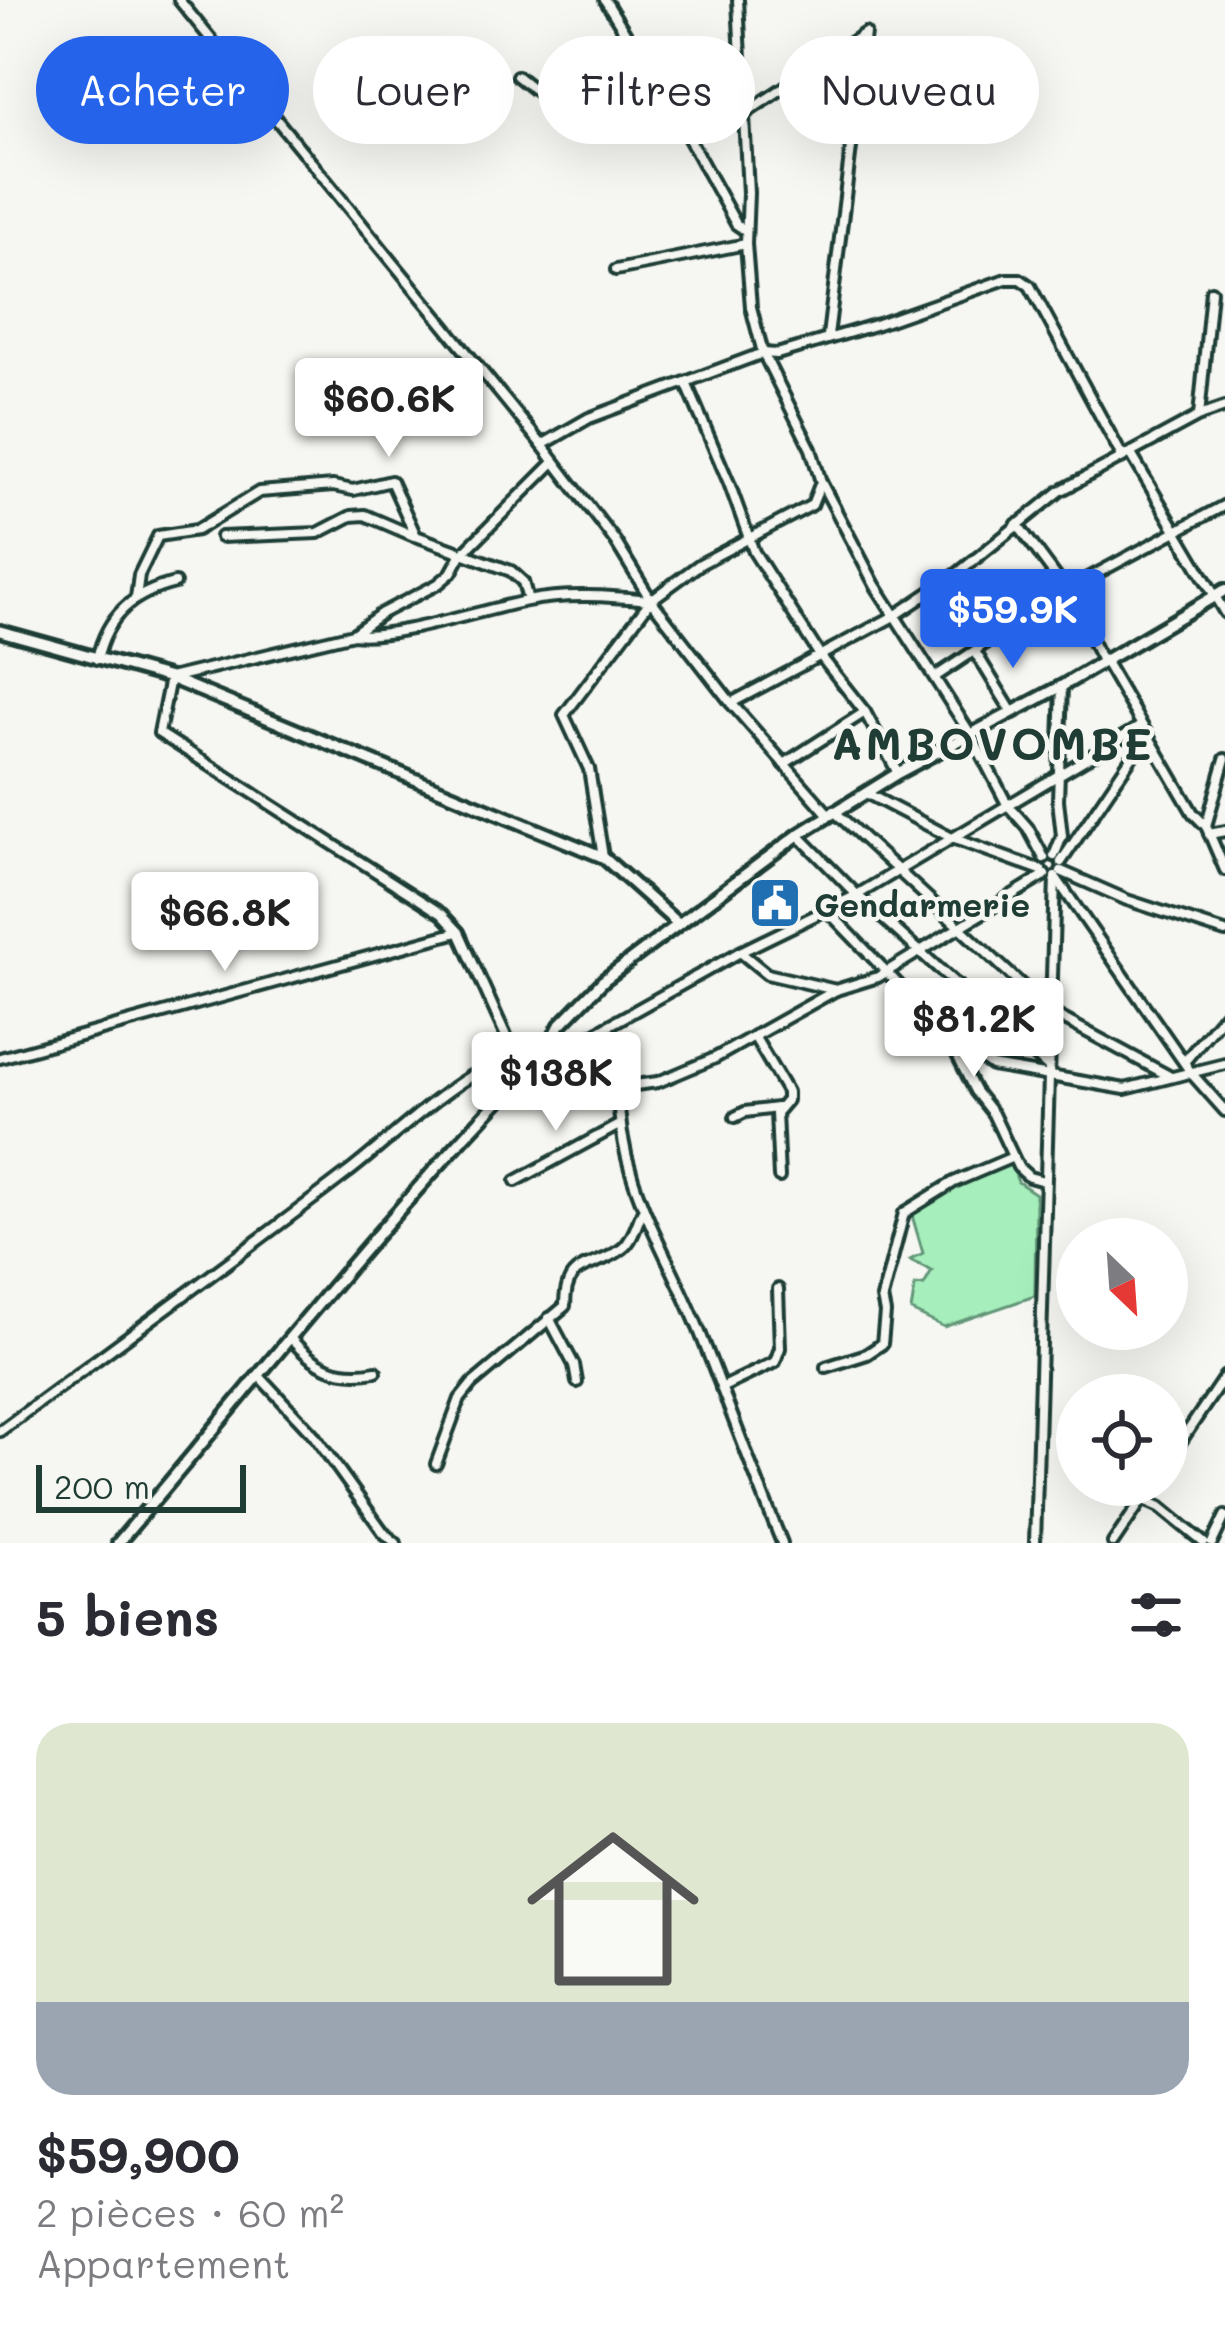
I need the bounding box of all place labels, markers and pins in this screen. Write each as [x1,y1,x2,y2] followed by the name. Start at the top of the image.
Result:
[291,358,487,460] pin: $60.6K
[915,569,1111,671] pin: $59.9K
[127,872,323,974] pin: $66.8K
[747,875,803,931] public building icon: Gendarmerie
[814,882,1030,925] place label: Gendarmerie
[876,978,1072,1080] pin: $81.2K
[472,1032,640,1134] pin: $138K

